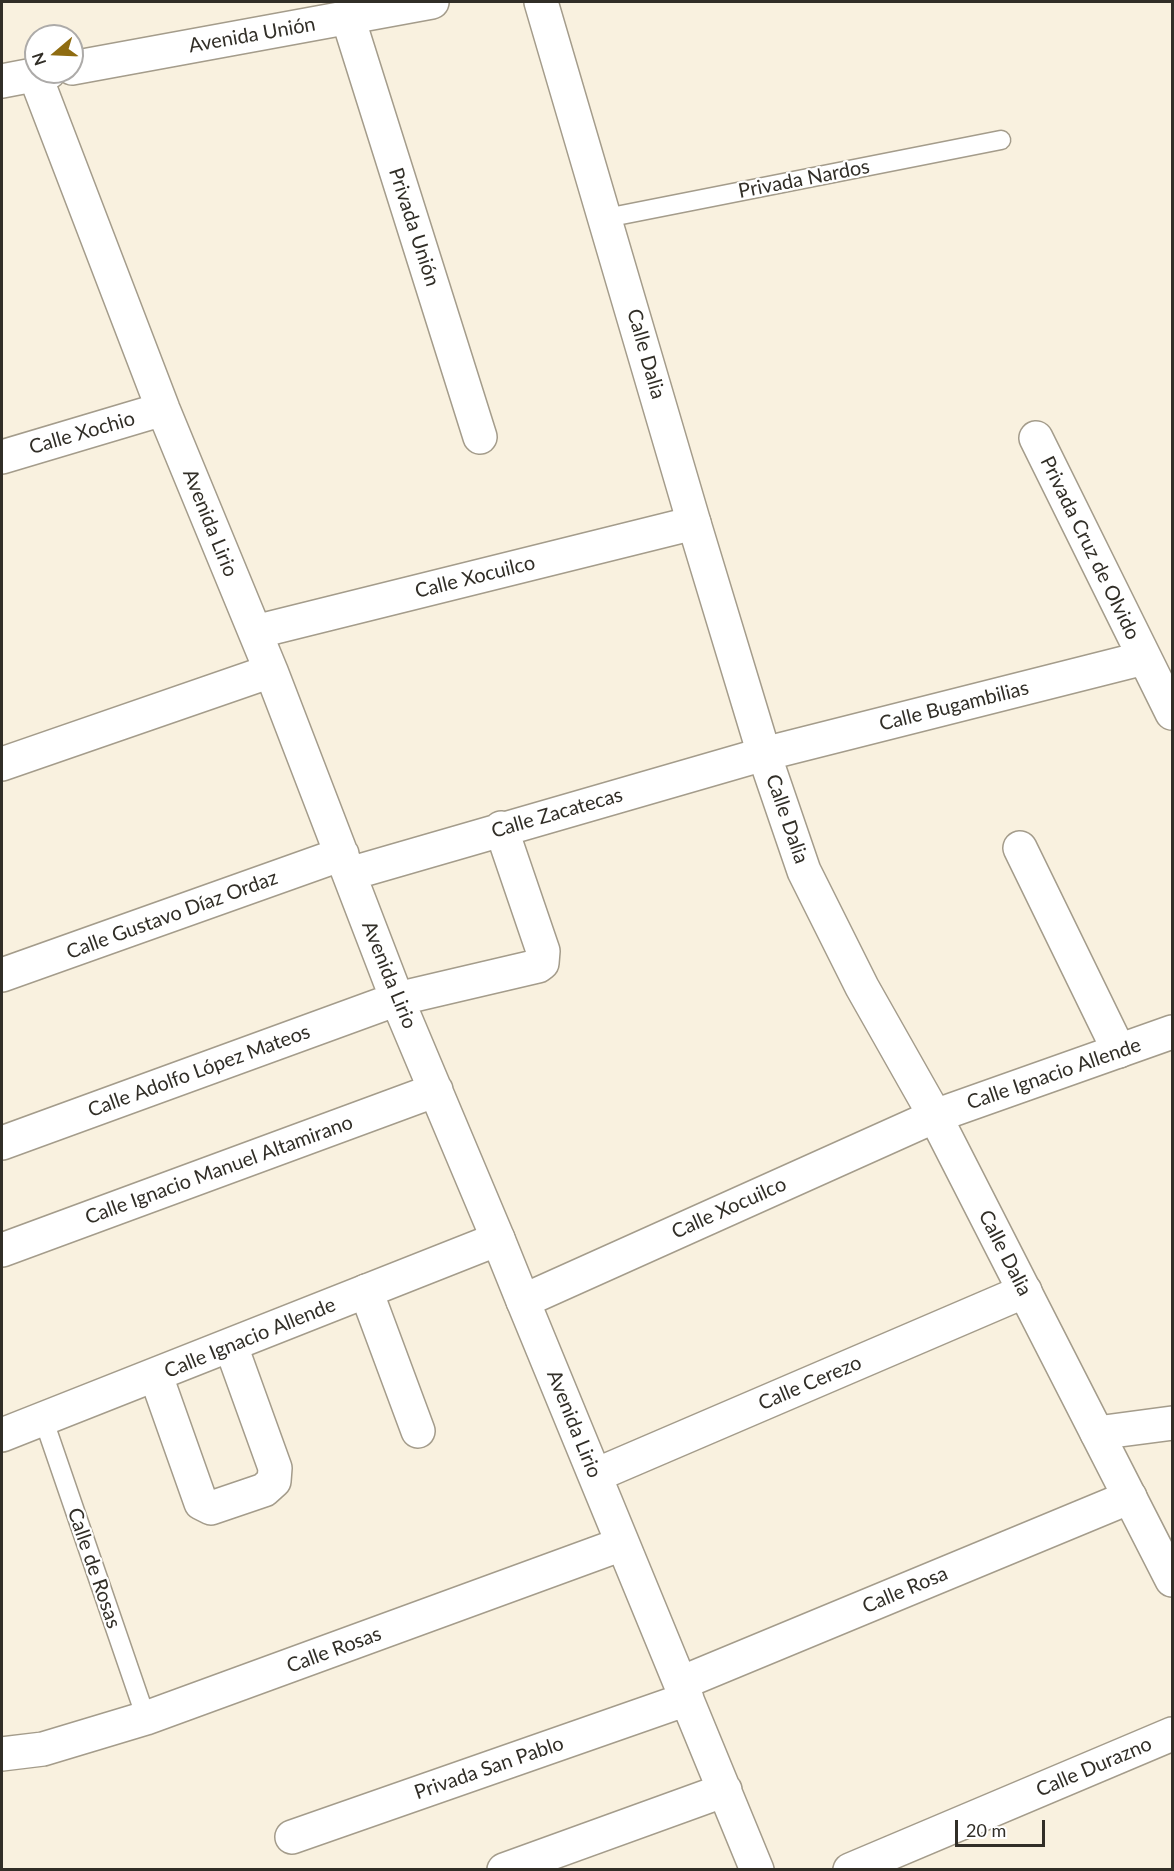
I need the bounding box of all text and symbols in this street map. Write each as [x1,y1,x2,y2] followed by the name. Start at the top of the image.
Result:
[187,12,317,58] street label: Avenida Unión
[24,24,84,84] north arrow
[27,50,49,68] text: N
[736,155,872,203] street label: Privada Nardos
[384,165,444,289] street label: Privada Unión
[622,306,670,402] street label: Calle Dalia
[26,406,138,460] street label: Calle Xochio
[1035,452,1145,644] street label: Privada Cruz de Olvido
[178,466,242,580] street label: Avenida Lirio
[412,550,538,604] street label: Calle Xocuilco
[877,676,1031,736] street label: Calle Bugambilias
[761,771,813,867] street label: Calle Dalia
[489,783,625,843] street label: Calle Zacatecas
[63,866,281,964] street label: Calle Gustavo Díaz Ordaz
[357,918,421,1032] street label: Avenida Lirio
[85,1020,313,1122] street label: Calle Adolfo López Mateos
[964,1033,1144,1115] street label: Calle Ignacio Allende
[82,1110,356,1230] street label: Calle Ignacio Manuel Altamirano
[668,1172,790,1244] street label: Calle Xocuilco
[973,1206,1037,1300] street label: Calle Dalia
[161,1293,339,1383] street label: Calle Ignacio Allende
[755,1351,865,1415] street label: Calle Cerezo
[542,1367,606,1481] street label: Avenida Lirio
[62,1505,126,1631] street label: Calle de Rosas
[859,1561,951,1619] street label: Calle Rosa
[283,1622,385,1678] street label: Calle Rosas
[411,1731,567,1805] street label: Privada San Pablo
[1033,1732,1155,1802] street label: Calle Durazno
[958,1808,1048,1846] scale bar
[966,1819,1006,1841] text: 20 m

